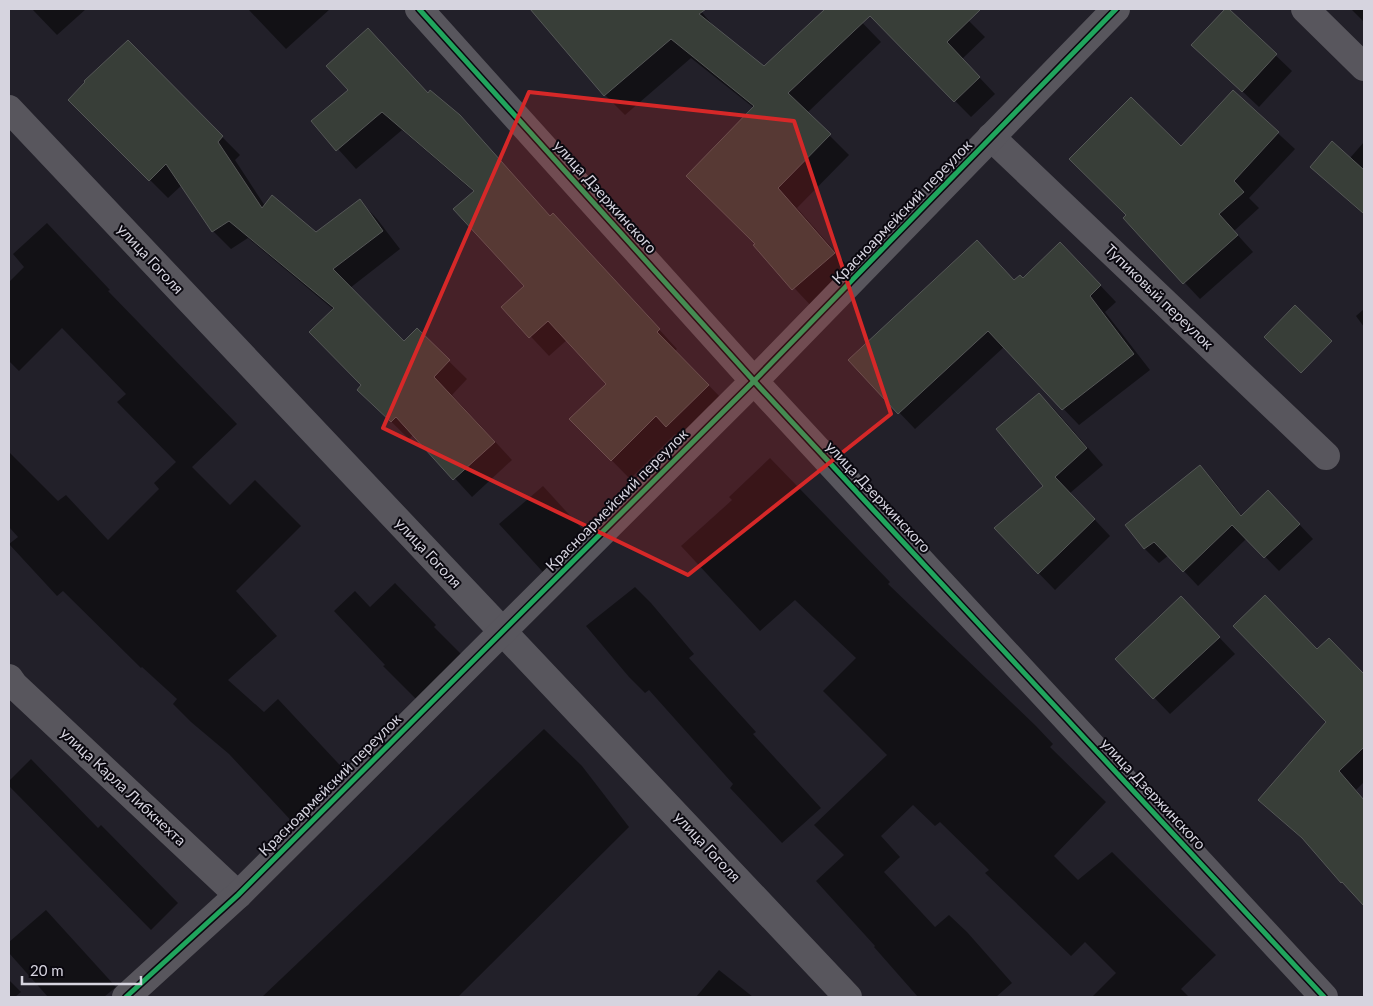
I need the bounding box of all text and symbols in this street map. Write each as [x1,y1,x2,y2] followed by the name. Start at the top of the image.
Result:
[828,135,975,287] street label: Красноармейский переулок
[550,136,661,256] street label: улица Дзержинского
[114,220,188,297] street label: улица Гоголя
[1102,240,1218,353] street label: Тупиковый переулок
[542,424,691,574] street label: Красноармейский переулок
[822,437,935,556] street label: улица Дзержинского
[392,514,466,591] street label: улица Гоголя
[255,709,404,859] street label: Красноармейский переулок
[57,723,190,849] street label: улица Карла Либкнехта
[1097,734,1210,853] street label: улица Дзержинского
[671,808,745,885] street label: улица Гоголя
[22,954,141,986] scale bar
[30,961,64,979] text: 20 m

